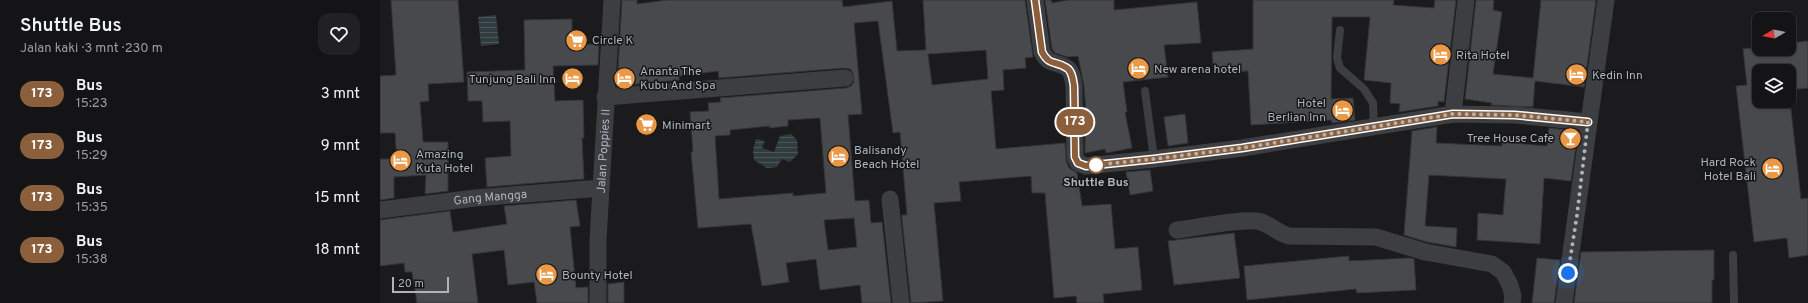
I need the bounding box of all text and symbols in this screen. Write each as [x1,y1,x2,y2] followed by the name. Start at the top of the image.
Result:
[1752,12,1796,56] north arrow
[1752,12,1796,108] map controls
[318,13,360,55] button: heart
[20,14,122,38] text: Shuttle Bus
[563,27,589,53] supermarket icon: Circle K
[592,33,634,49] place label: Circle K
[20,41,163,57] text: Jalan kaki · 3 mnt · 230 m
[1427,42,1453,68] hotel icon: Rita Hotel
[1456,48,1510,64] place label: Rita Hotel
[1126,56,1152,82] hotel icon: New arena hotel
[1154,62,1241,78] place label: New arena hotel
[1564,62,1590,88] hotel icon: Kedin Inn
[640,64,716,94] place label: Ananta The Kubu And Spa
[1752,64,1796,108] button: layers
[612,65,638,91] hotel icon: Ananta The Kubu And Spa
[559,66,585,92] hotel icon: Tunjung Bali Inn
[1592,68,1643,84] place label: Kedin Inn
[469,72,556,88] place label: Tunjung Bali Inn
[76,77,103,96] text: Bus
[31,85,53,102] text: 173
[321,85,360,104] text: 3 mnt
[76,96,108,112] text: 15:23
[1268,96,1326,126] place label: Hotel Berlian Inn
[1329,97,1355,123] hotel icon: Hotel Berlian Inn
[594,109,615,194] street label: Jalan Poppies II
[1052,109,1098,135] line badge: 173
[634,112,660,138] supermarket icon: Minimart
[1064,113,1086,130] text: 173
[662,118,711,134] place label: Minimart
[1557,125,1583,151] bar icon: Tree House Cafe
[76,129,103,148] text: Bus
[1467,131,1554,147] place label: Tree House Cafe
[31,137,53,154] text: 173
[321,137,360,156] text: 9 mnt
[854,143,919,173] place label: Balisandy Beach Hotel
[825,144,851,170] hotel icon: Balisandy Beach Hotel
[416,147,473,177] place label: Amazing Kuta Hotel
[76,148,108,164] text: 15:29
[387,148,413,174] hotel icon: Amazing Kuta Hotel
[1701,155,1756,185] place label: Hard Rock Hotel Bali
[1087,156,1105,174] marker: Shuttle Bus
[1759,156,1785,182] hotel icon: Hard Rock Hotel Bali
[1063,175,1129,191] place label: Shuttle Bus
[76,181,103,200] text: Bus
[453,187,528,210] street label: Gang Mangga
[31,189,53,206] text: 173
[315,189,360,208] text: 15 mnt
[76,200,108,216] text: 15:35
[76,233,103,252] text: Bus
[31,241,53,258] text: 173
[315,241,360,260] text: 18 mnt
[76,252,108,268] text: 15:38
[533,262,559,288] hotel icon: Bounty Hotel
[1558,263,1578,283] your location
[562,268,633,284] place label: Bounty Hotel
[392,275,449,294] scale bar
[398,277,424,291] text: 20 m

